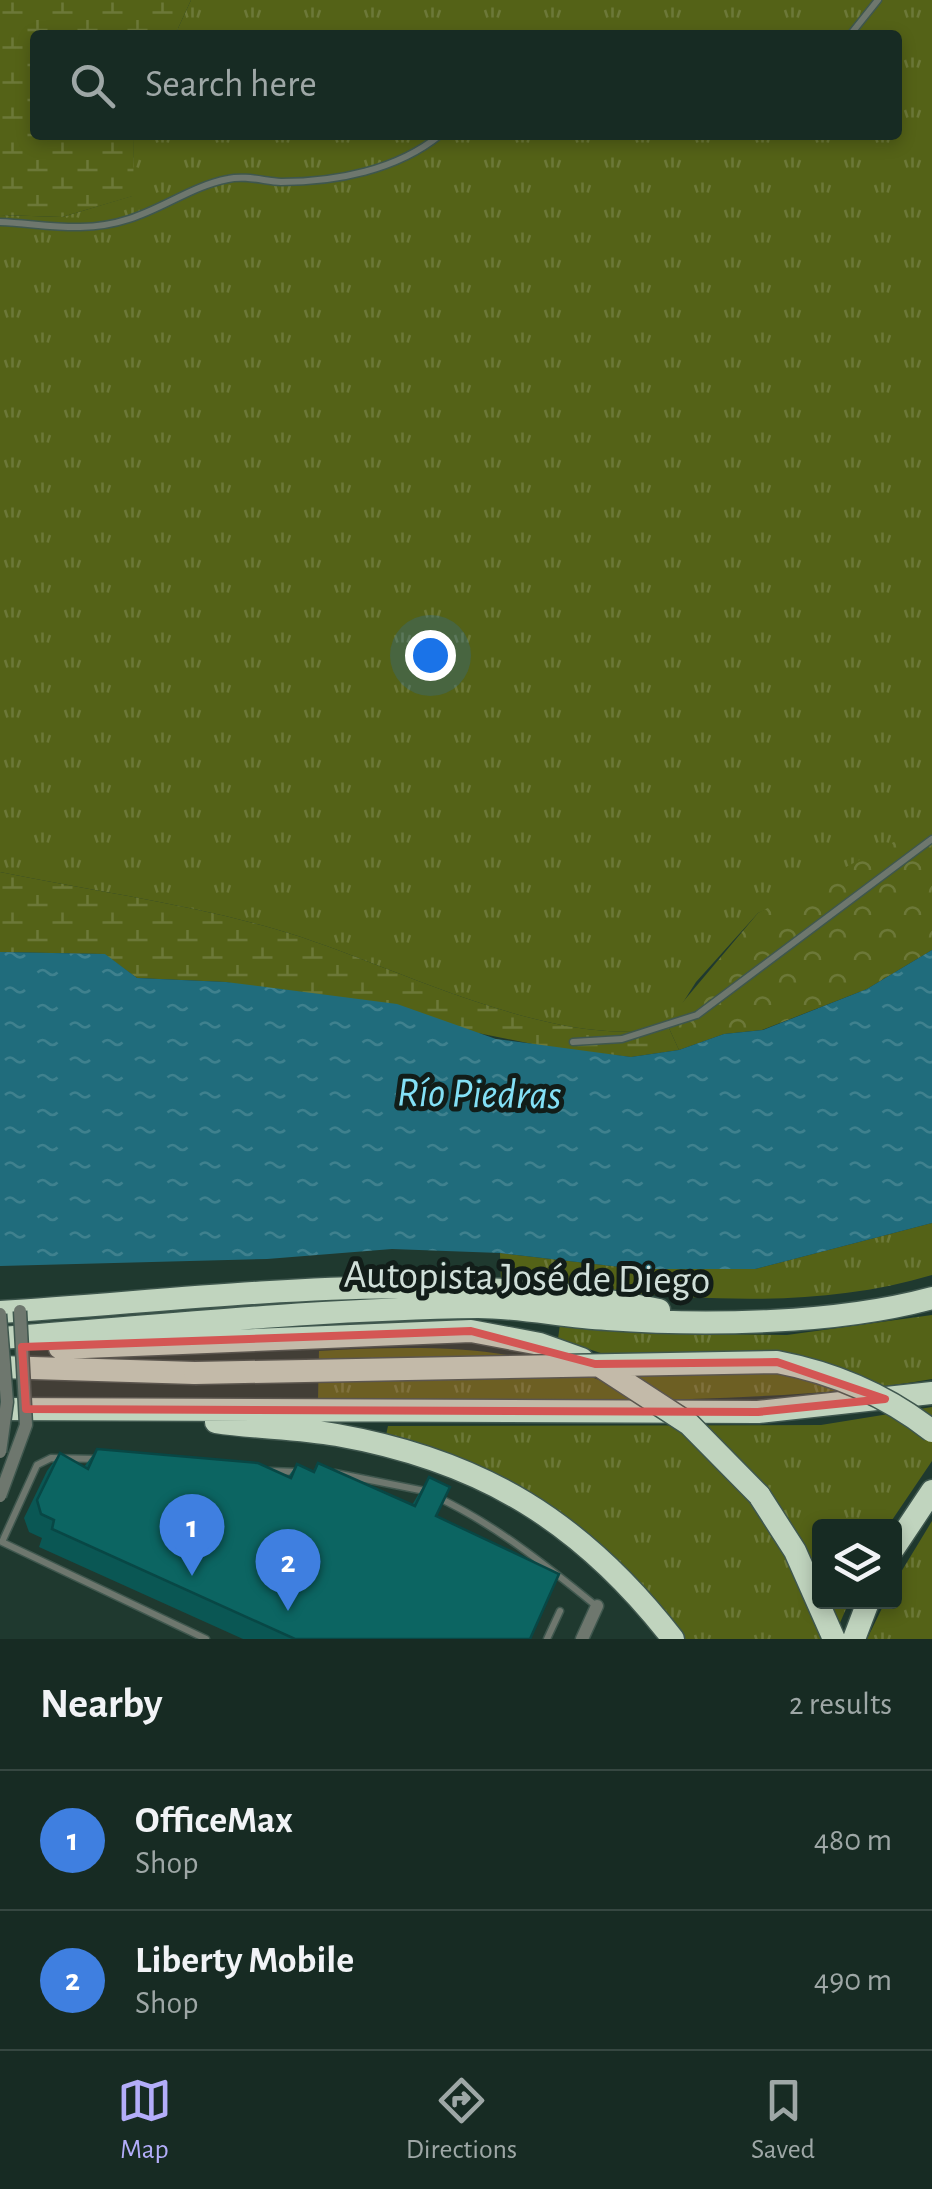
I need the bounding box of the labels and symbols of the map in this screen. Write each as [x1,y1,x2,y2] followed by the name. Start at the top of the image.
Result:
[405,630,456,681] your location
[396,1072,562,1116] water label: Río Piedras
[343,1255,711,1301] street label: Autopista José de Diego
[160,1494,224,1576] pin: 1
[256,1528,320,1611] pin: 2

